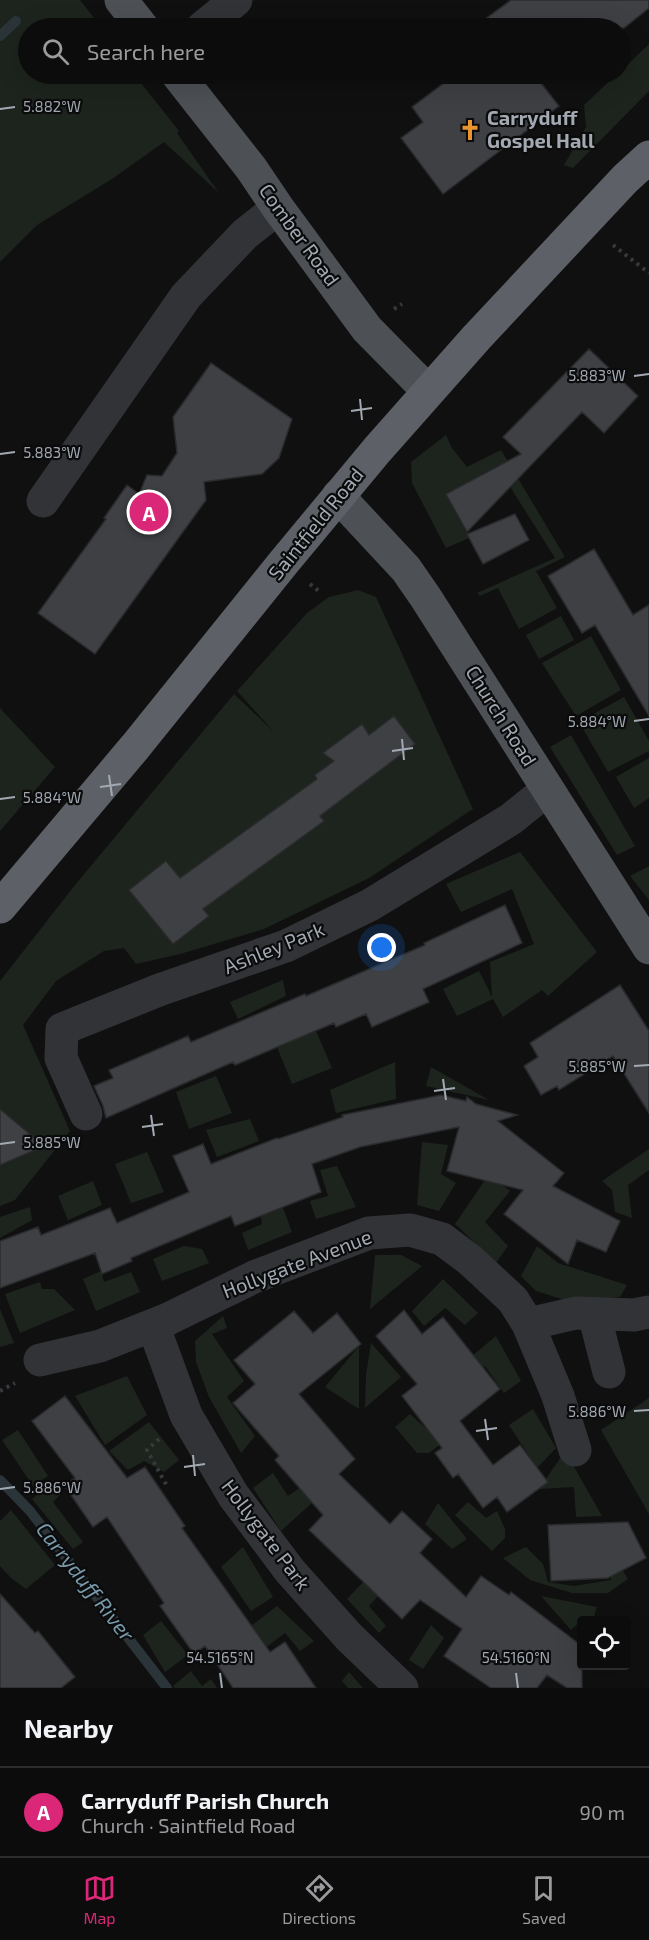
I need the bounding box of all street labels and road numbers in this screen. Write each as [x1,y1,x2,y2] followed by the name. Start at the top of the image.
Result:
[255,179,345,290] street label: Comber Road
[263,463,368,584] street label: Saintfield Road
[461,661,542,770] street label: Church Road
[220,916,327,978] street label: Ashley Park
[219,1224,375,1303] street label: Hollygate Avenue
[217,1474,316,1594] street label: Hollygate Park

